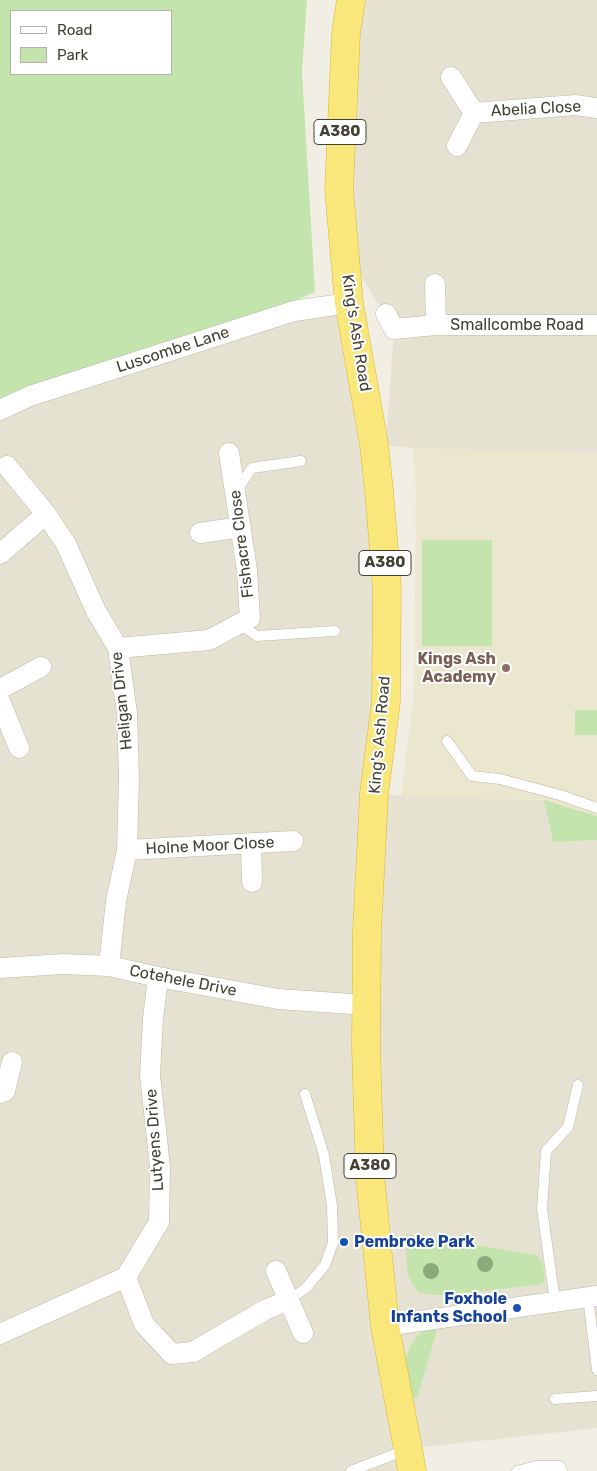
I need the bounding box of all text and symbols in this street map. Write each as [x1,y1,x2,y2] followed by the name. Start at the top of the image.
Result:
[10,10,172,75] legend
[57,21,93,39] text: Road
[57,46,88,64] text: Park
[490,97,582,121] street label: Abelia Close
[314,120,366,144] road number: A380
[337,273,375,393] street label: King's Ash Road
[450,315,584,335] street label: Smallcombe Road
[114,323,232,377] street label: Luscombe Lane
[226,489,258,599] street label: Fishacre Close
[359,550,411,576] road number: A380
[417,649,496,687] place label: Kings Ash Academy
[107,651,137,751] street label: Heligan Drive
[500,662,512,674] marker: Kings Ash Academy
[365,675,395,795] street label: King's Ash Road
[145,833,275,859] street label: Holne Moor Close
[128,961,238,1001] street label: Cotehele Drive
[142,1088,168,1192] street label: Lutyens Drive
[344,1154,396,1178] road number: A380
[354,1232,475,1252] place label: Pembroke Park
[338,1236,350,1248] marker: Pembroke Park
[391,1289,507,1327] place label: Foxhole Infants School
[511,1302,523,1314] marker: Foxhole Infants School

